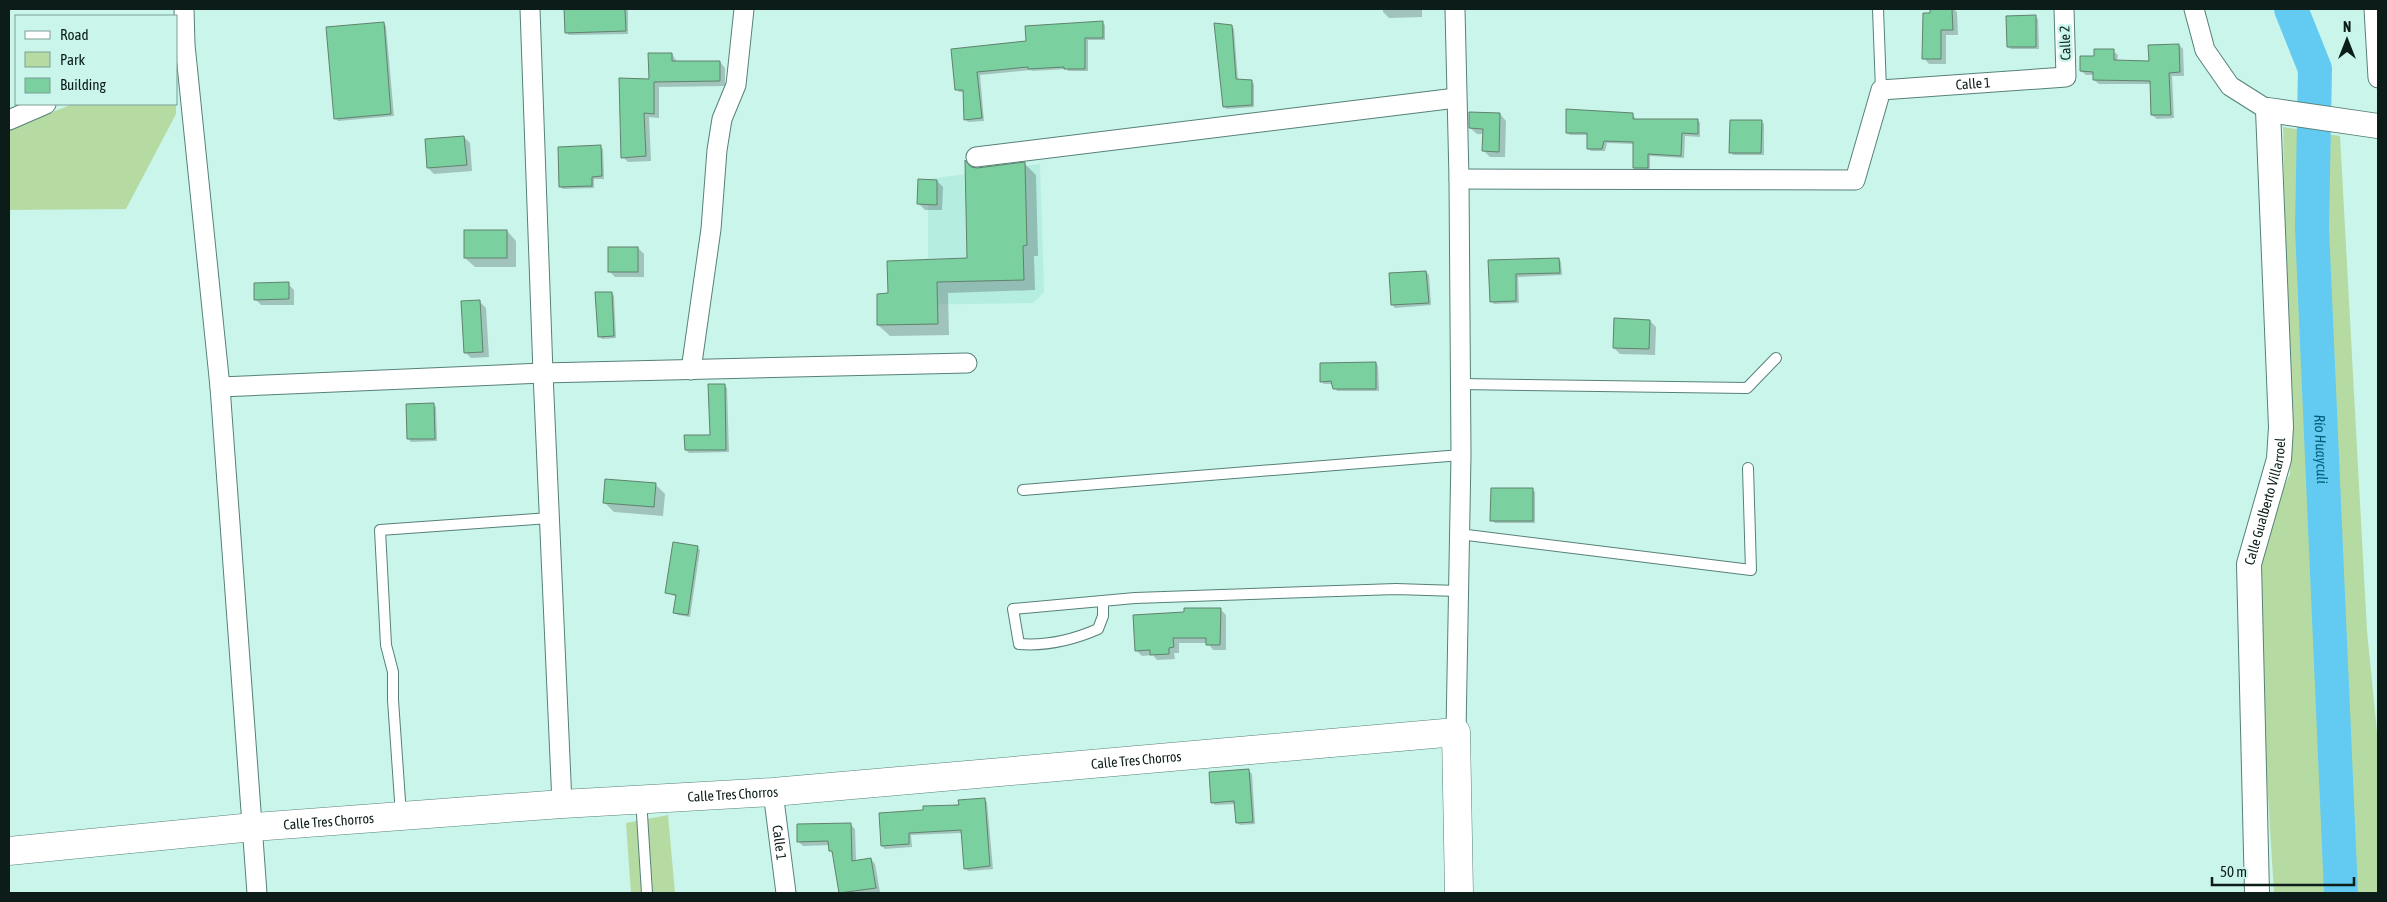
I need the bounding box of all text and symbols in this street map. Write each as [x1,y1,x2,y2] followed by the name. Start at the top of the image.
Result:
[15,15,178,105] legend
[2322,15,2372,65] north arrow
[2343,19,2351,35] text: N
[2056,25,2074,61] street label: Calle 2
[60,26,89,43] text: Road
[60,51,85,68] text: Park
[1955,74,1991,93] street label: Calle 1
[60,76,106,93] text: Building
[2312,414,2332,485] water label: Río Huayculi
[2241,437,2288,567] street label: Calle Gualberto Villarroel
[1090,748,1182,772] street label: Calle Tres Chorros
[687,784,779,805] street label: Calle Tres Chorros
[283,810,374,833] street label: Calle Tres Chorros
[769,824,790,861] street label: Calle 1
[2212,854,2354,886] scale bar
[2220,863,2247,880] text: 50 m

